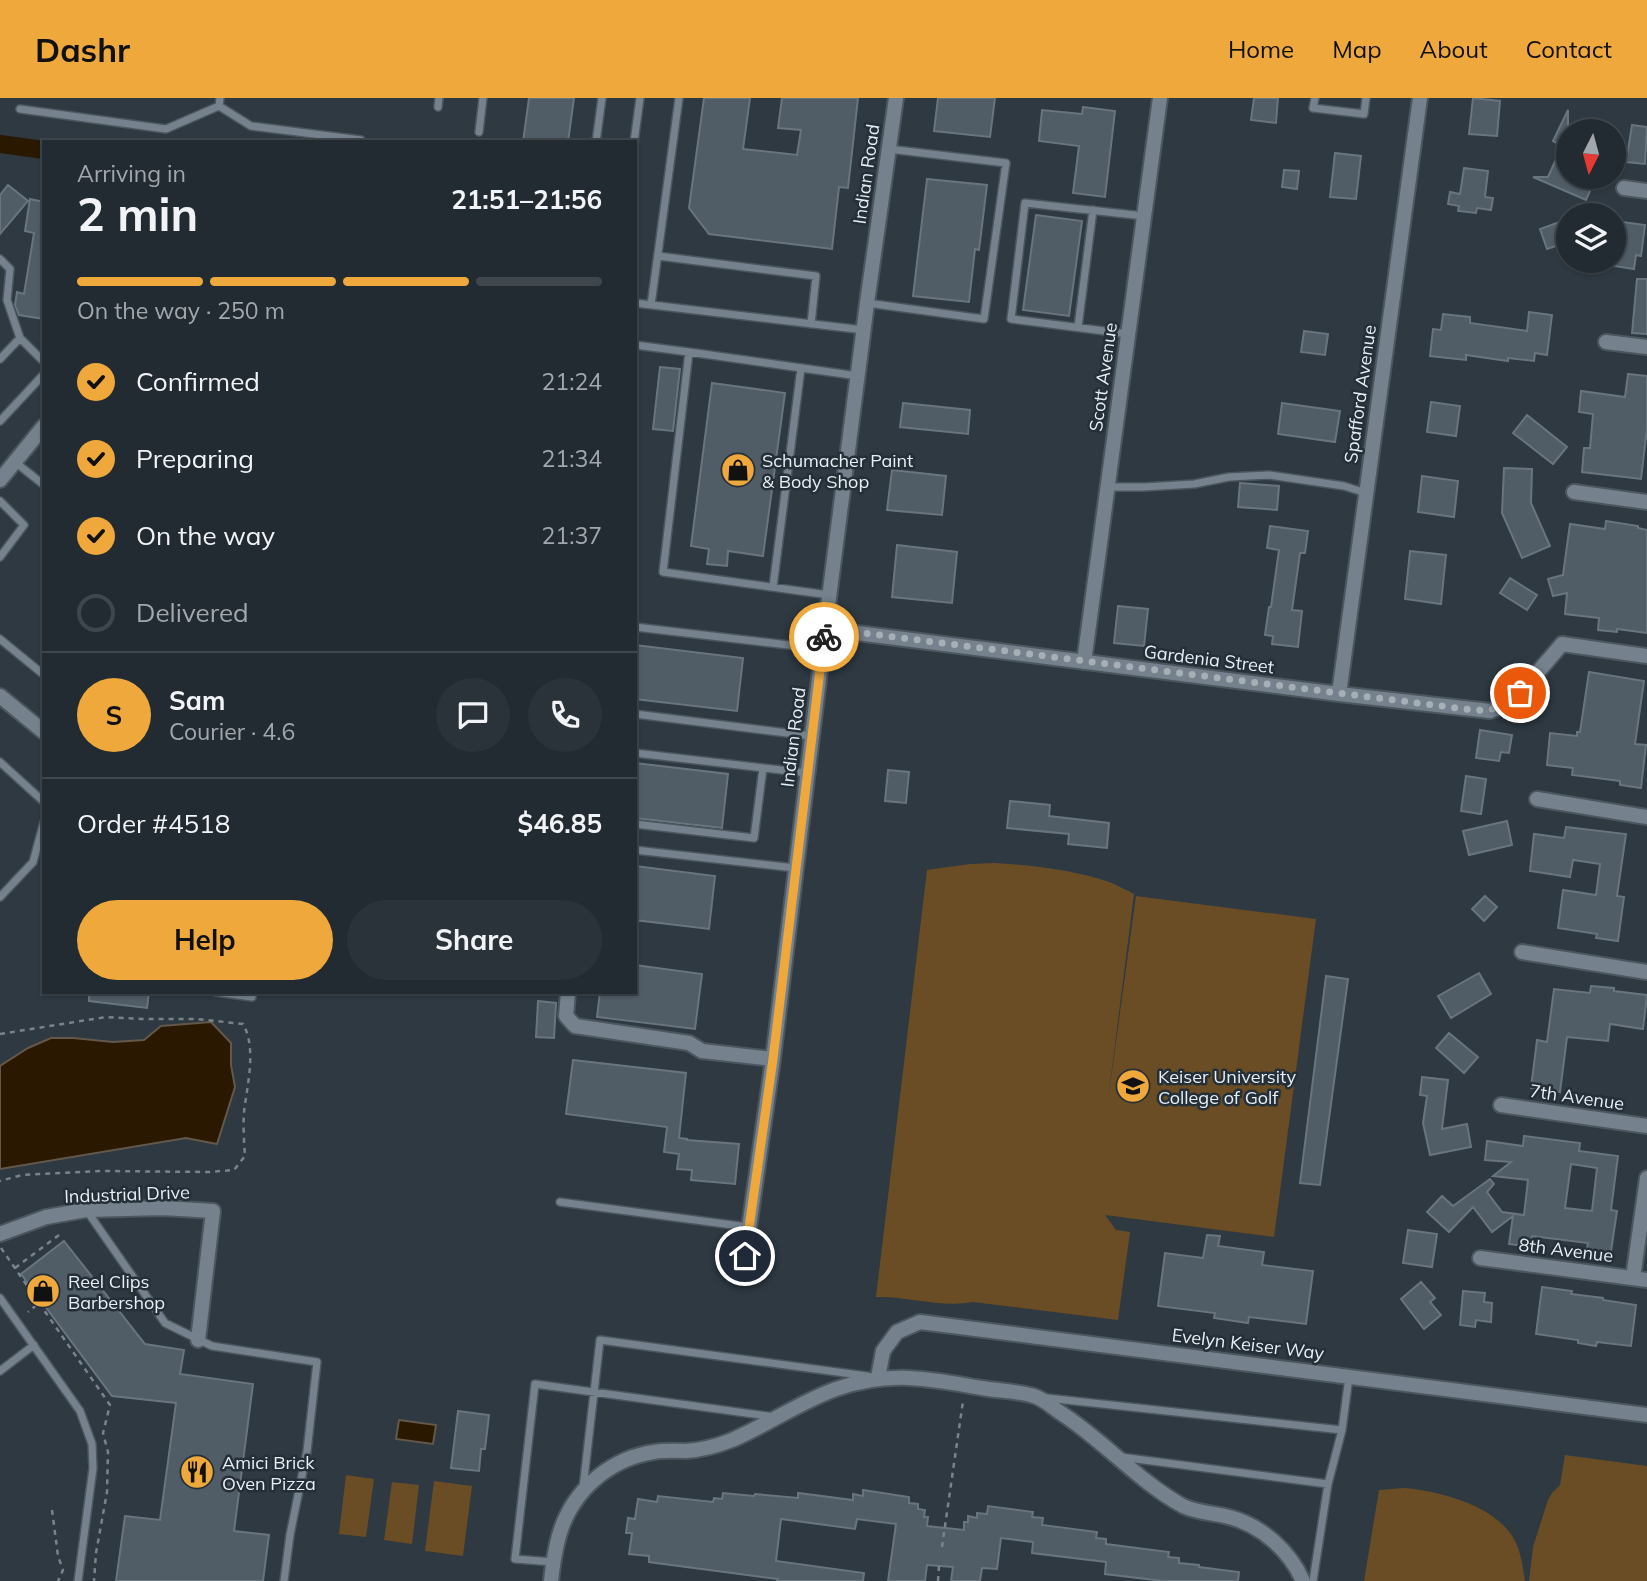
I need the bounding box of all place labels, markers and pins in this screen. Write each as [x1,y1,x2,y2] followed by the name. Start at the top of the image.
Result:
[762,449,913,493] place label: Schumacher Paint & Body Shop
[719,451,757,489] shop icon: Schumacher Paint & Body Shop
[1490,663,1550,723] pin
[1158,1065,1296,1109] place label: Keiser University College of Golf
[1114,1067,1152,1105] school or university icon: Keiser University College of Golf
[715,1226,775,1286] pin
[68,1270,165,1314] place label: Reel Clips Barbershop
[24,1272,62,1310] shop icon: Reel Clips Barbershop
[222,1451,316,1495] place label: Amici Brick Oven Pizza
[178,1453,216,1491] restaurant icon: Amici Brick Oven Pizza

